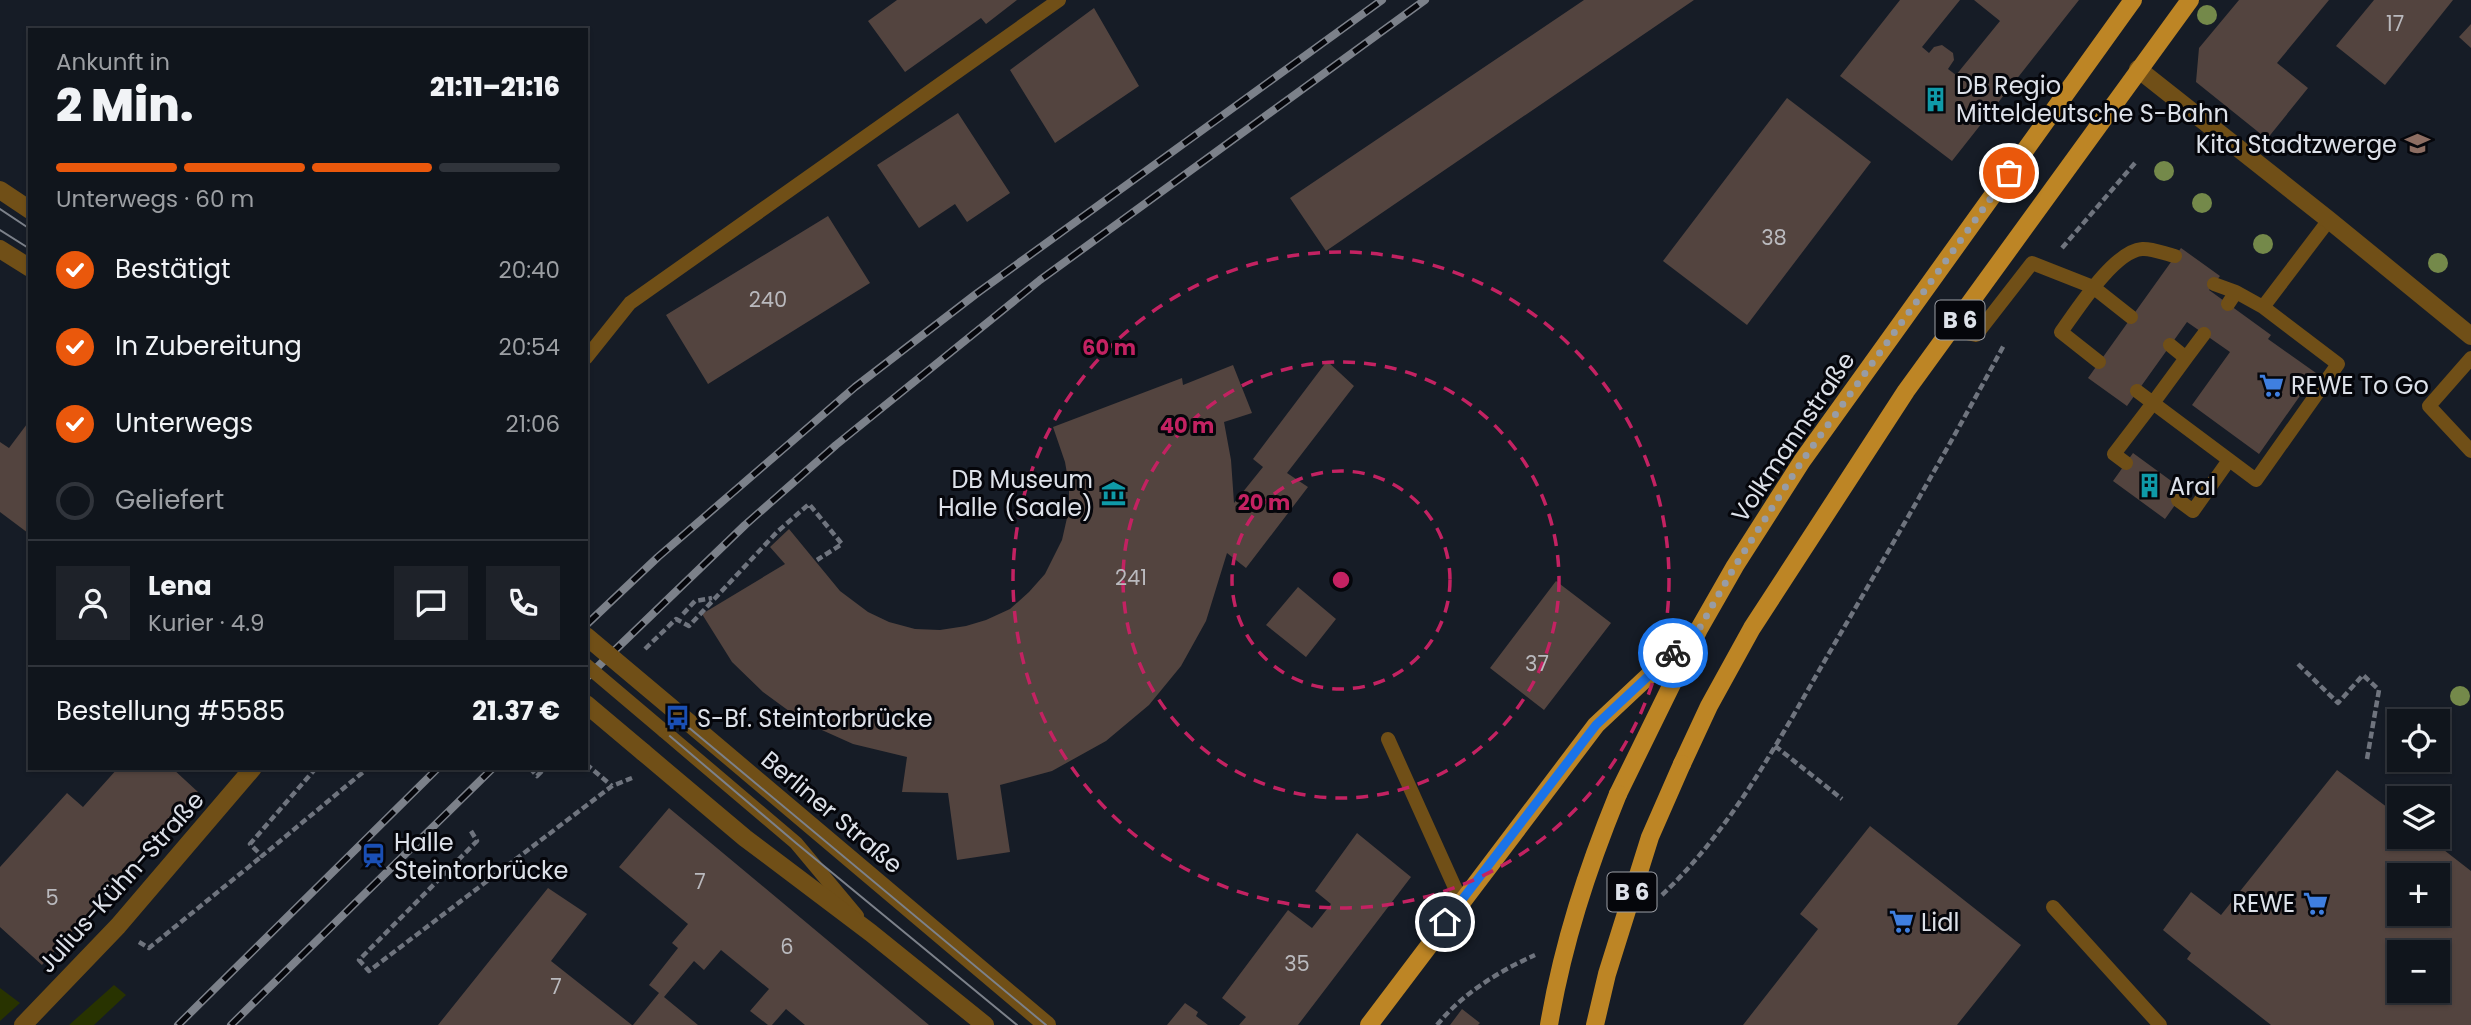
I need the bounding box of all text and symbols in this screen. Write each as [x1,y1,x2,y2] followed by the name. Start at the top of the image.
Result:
[2386,9,2404,38] house number: 17
[56,46,170,78] text: Ankunft in
[430,69,560,105] text: 21:11–21:16
[1956,69,2229,130] place label: DB Regio Mitteldeutsche S-Bahn
[56,73,194,137] text: 2 Min.
[1922,85,1950,113] building icon: DB Regio Mitteldeutsche S-Bahn
[2196,128,2397,161] place label: Kita Stadtzwerge
[2403,130,2431,158] school or university icon: Kita Stadtzwerge
[1979,143,2039,203] pin
[1990,154,2028,192] icon: bag
[56,183,254,215] text: Unterwegs · 60 m
[1761,223,1787,252] house number: 38
[56,251,94,289] icon: check
[115,251,231,287] text: Bestätigt
[499,254,560,286] text: 20:40
[749,285,787,314] house number: 240
[1936,300,1984,340] road number: B 6
[56,328,94,366] icon: check
[115,328,302,364] text: In Zubereitung
[499,331,560,363] text: 20:54
[1082,333,1136,362] text: 60 m
[1724,345,1862,529] street label: Volkmannstraße
[2291,369,2429,402] place label: REWE To Go
[2257,371,2285,399] supermarket icon: REWE To Go
[56,405,94,443] icon: check
[115,405,253,441] text: Unterwegs
[505,408,560,440] text: 21:06
[1160,411,1214,440] text: 40 m
[938,463,1093,524] place label: DB Museum Halle (Saale)
[2169,470,2216,503] place label: Aral
[2135,472,2163,500] building icon: Aral
[1099,479,1127,507] museum icon: DB Museum Halle (Saale)
[115,482,224,518] text: Geliefert
[1238,488,1290,517] text: 20 m
[1115,563,1147,592] house number: 241
[56,566,130,640] button: person
[394,566,468,640] button: chat
[486,566,560,640] button: phone
[148,568,212,604] text: Lena
[1329,568,1353,592] centre of rings
[148,607,265,639] text: Kurier · 4.9
[1638,618,1708,688] courier
[1654,634,1692,672] icon: bike
[1525,649,1549,678] house number: 37
[56,693,285,729] text: Bestellung #5585
[472,693,560,729] text: 21.37 €
[697,702,933,735] place label: S-Bf. Steintorbrücke
[663,704,691,732] bus stop icon: S-Bf. Steintorbrücke
[2387,709,2450,1003] map controls
[2387,709,2450,772] button: locate
[754,743,910,881] street label: Berliner Straße
[30,784,212,980] street label: Julius-Kühn-Straße
[2387,786,2450,849] button: layers
[394,826,568,887] place label: Halle Steintorbrücke
[360,842,388,870] station icon: Halle Steintorbrücke
[2387,863,2450,926] button: +
[694,867,706,896] house number: 7
[1608,872,1656,912] road number: B 6
[45,883,59,912] house number: 5
[2232,887,2295,920] place label: REWE
[2301,889,2329,917] supermarket icon: REWE
[1415,892,1475,952] pin
[1426,903,1464,941] icon: home
[1921,906,1959,939] place label: Lidl
[1887,908,1915,936] supermarket icon: Lidl
[780,932,794,961] house number: 6
[2387,940,2450,1003] button: −
[1284,949,1310,978] house number: 35
[550,972,562,1001] house number: 7

